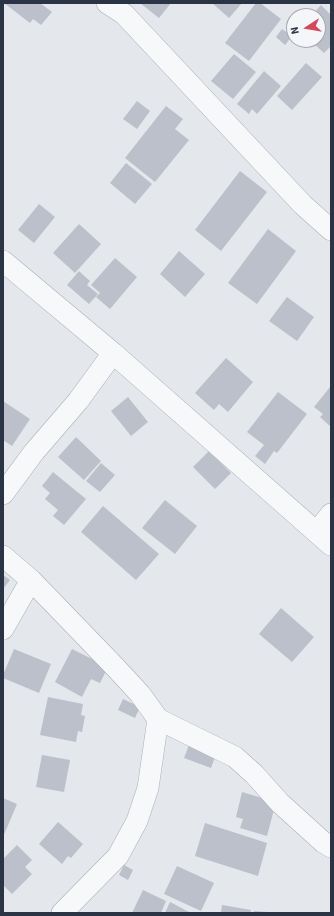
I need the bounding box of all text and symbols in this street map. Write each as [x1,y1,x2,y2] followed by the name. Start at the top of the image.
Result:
[286,8,326,48] north arrow
[287,25,303,36] text: N

